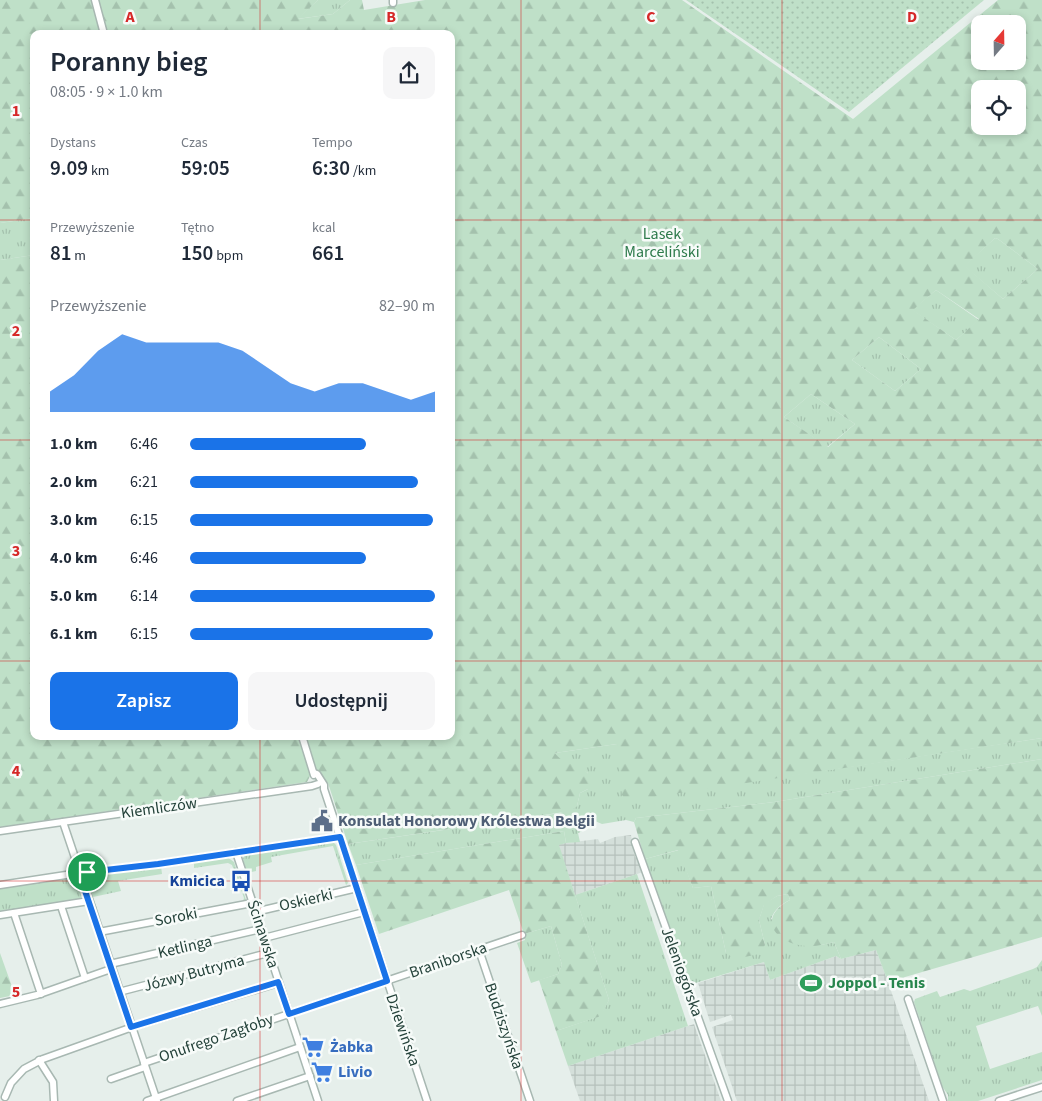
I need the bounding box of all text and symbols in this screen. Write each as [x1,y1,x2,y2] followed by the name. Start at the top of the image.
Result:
[124,6,135,28] text: A
[386,6,396,28] text: B
[646,6,656,28] text: C
[907,6,917,28] text: D
[971,15,1026,70] north arrow
[971,15,1026,135] map controls
[50,42,208,82] text: Poranny bieg
[383,47,435,99] button: share
[971,80,1026,135] button: locate
[50,81,163,103] text: 08:05 · 9 × 1.0 km
[12,100,20,122] text: 1
[50,133,96,153] text: Dystans
[181,133,208,153] text: Czas
[312,133,353,153] text: Tempo
[50,153,88,183] text: 9.09
[181,153,230,183] text: 59:05
[312,153,350,183] text: 6:30
[88,161,109,181] text: km
[350,161,376,181] text: /km
[50,218,134,238] text: Przewyższenie
[181,218,214,238] text: Tętno
[312,218,336,238] text: kcal
[624,223,700,263] park label: Lasek Marceliński
[50,238,72,268] text: 81
[181,238,213,268] text: 150
[312,238,344,268] text: 661
[72,246,86,266] text: m
[213,246,243,266] text: bpm
[50,295,147,317] text: Przewyższenie
[379,295,435,317] text: 82–90 m
[12,320,20,342] text: 2
[50,433,97,455] text: 1.0 km
[130,433,158,455] text: 6:46
[50,471,97,493] text: 2.0 km
[130,471,158,493] text: 6:21
[50,509,97,531] text: 3.0 km
[130,509,158,531] text: 6:15
[12,540,20,562] text: 3
[50,547,97,569] text: 4.0 km
[130,547,158,569] text: 6:46
[50,585,97,607] text: 5.0 km
[130,585,158,607] text: 6:14
[50,623,97,645] text: 6.1 km
[130,623,158,645] text: 6:15
[50,672,238,730] button: Zapisz
[248,672,435,730] button: Udostępnij
[12,760,21,782] text: 4
[120,792,199,824] street label: Kiemliczów
[309,808,335,834] public building icon: Konsulat Honorowy Królestwa Belgii
[338,810,595,832] place label: Konsulat Honorowy Królestwa Belgii
[66,851,108,893] pin
[73,858,101,886] icon: arrive
[228,868,254,894] bus stop icon: Kmicica
[169,870,225,892] place label: Kmicica
[277,883,335,917] street label: Oskierki
[242,897,284,971] street label: Ścinawska
[153,902,199,932] street label: Soroki
[656,924,708,1020] street label: Jeleniogórska
[156,930,214,964] street label: Ketlinga
[406,936,490,984] street label: Braniborska
[141,949,247,997] street label: Józwy Butryma
[798,970,824,996] sports icon: Joppol - Tenis
[828,972,925,994] place label: Joppol - Tenis
[479,980,529,1072] street label: Budziszyńska
[12,981,20,1003] text: 5
[380,991,426,1069] street label: Dziewińska
[156,1008,277,1068] street label: Onufrego Zagłoby
[300,1034,326,1060] supermarket icon: Żabka
[330,1036,373,1058] place label: Żabka
[309,1059,335,1085] supermarket icon: Livio
[338,1061,372,1083] place label: Livio

